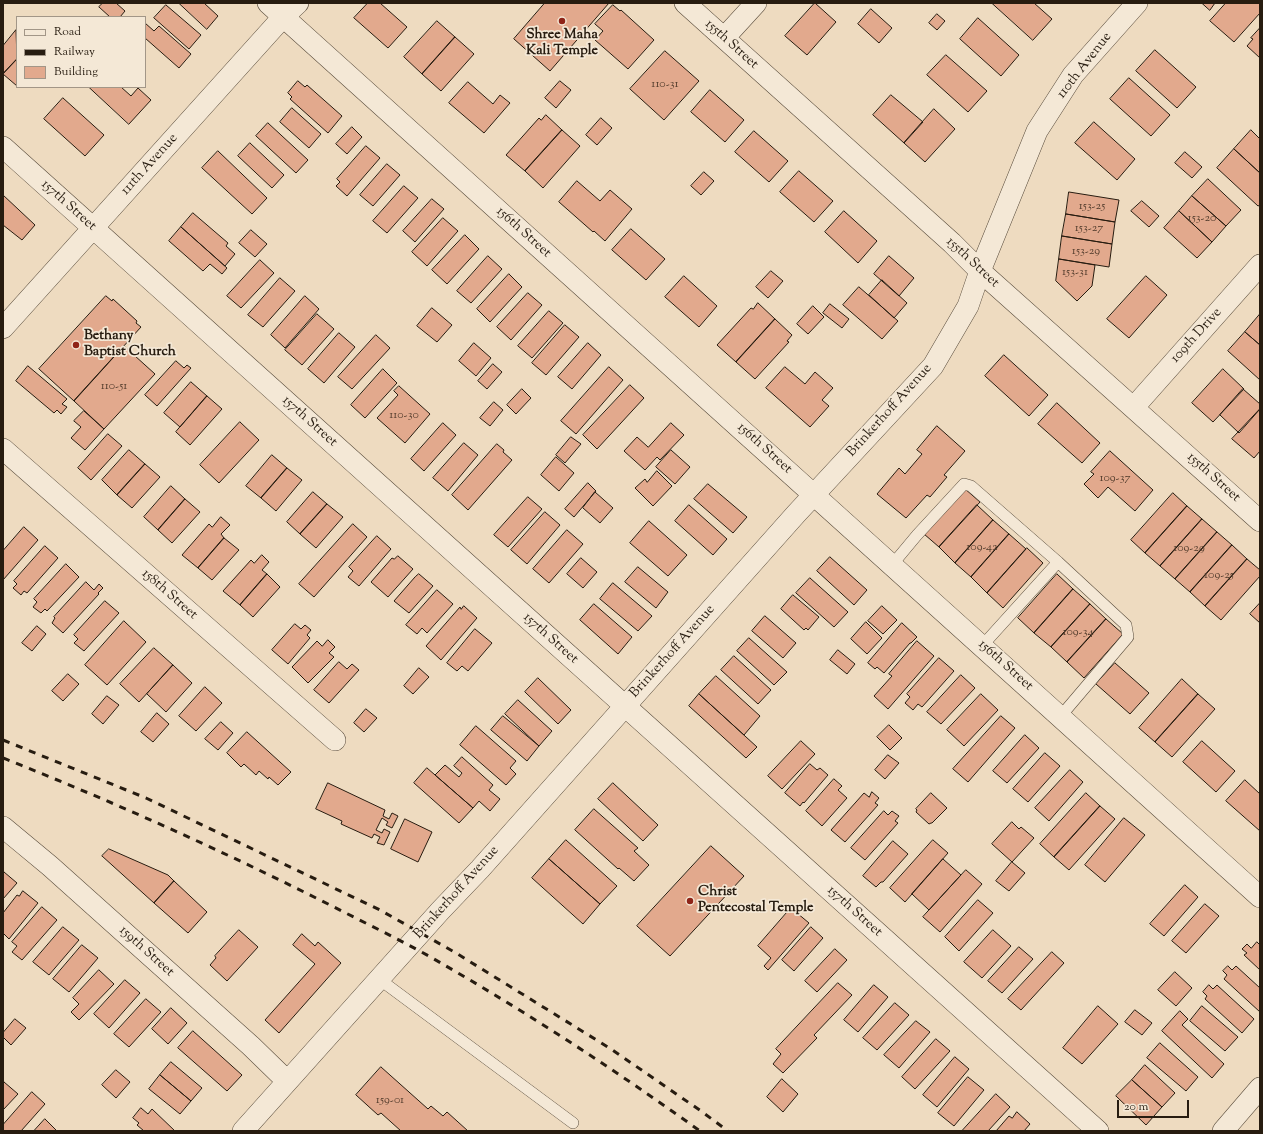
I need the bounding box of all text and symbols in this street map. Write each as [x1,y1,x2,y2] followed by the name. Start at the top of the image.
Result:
[16,16,146,88] legend
[557,16,567,26] marker: Shree Maha Kali Temple
[701,16,761,74] street label: 155th Street
[54,23,81,41] text: Road
[526,28,598,60] place label: Shree Maha Kali Temple
[1054,30,1116,102] street label: 110th Avenue
[54,43,95,61] text: Railway
[54,63,98,81] text: Building
[651,78,679,92] house number: 110-31
[118,131,182,199] street label: 111th Avenue
[37,177,99,235] street label: 157th Street
[1079,200,1105,214] house number: 153-25
[492,204,554,262] street label: 156th Street
[1188,212,1216,226] house number: 153-20
[1075,222,1103,236] house number: 153-27
[942,234,1002,292] street label: 155th Street
[1072,245,1100,259] house number: 153-29
[1062,266,1088,280] house number: 153-31
[1168,305,1226,367] street label: 109th Drive
[84,329,176,362] place label: Bethany Baptist Church
[71,340,81,350] marker: Bethany Baptist Church
[844,361,936,461] street label: Brinkerhoff Avenue
[101,380,127,394] house number: 110-51
[278,393,340,451] street label: 157th Street
[389,409,419,423] house number: 110-30
[733,420,795,478] street label: 156th Street
[1183,449,1243,507] street label: 155th Street
[1099,472,1131,486] house number: 109-37
[966,541,998,555] house number: 109-42
[1173,542,1205,556] house number: 109-29
[138,566,200,624] street label: 158th Street
[1204,569,1234,583] house number: 109-25
[627,602,719,702] street label: Brinkerhoff Avenue
[519,610,581,668] street label: 157th Street
[1062,626,1094,640] house number: 109-34
[974,637,1036,695] street label: 156th Street
[411,843,503,943] street label: Brinkerhoff Avenue
[823,883,885,941] street label: 157th Street
[698,885,813,918] place label: Christ Pentecostal Temple
[685,896,695,906] marker: Christ Pentecostal Temple
[115,923,177,981] street label: 159th Street
[1119,1092,1191,1118] scale bar
[376,1094,404,1108] house number: 159-01
[1124,1098,1148,1116] text: 20 m

